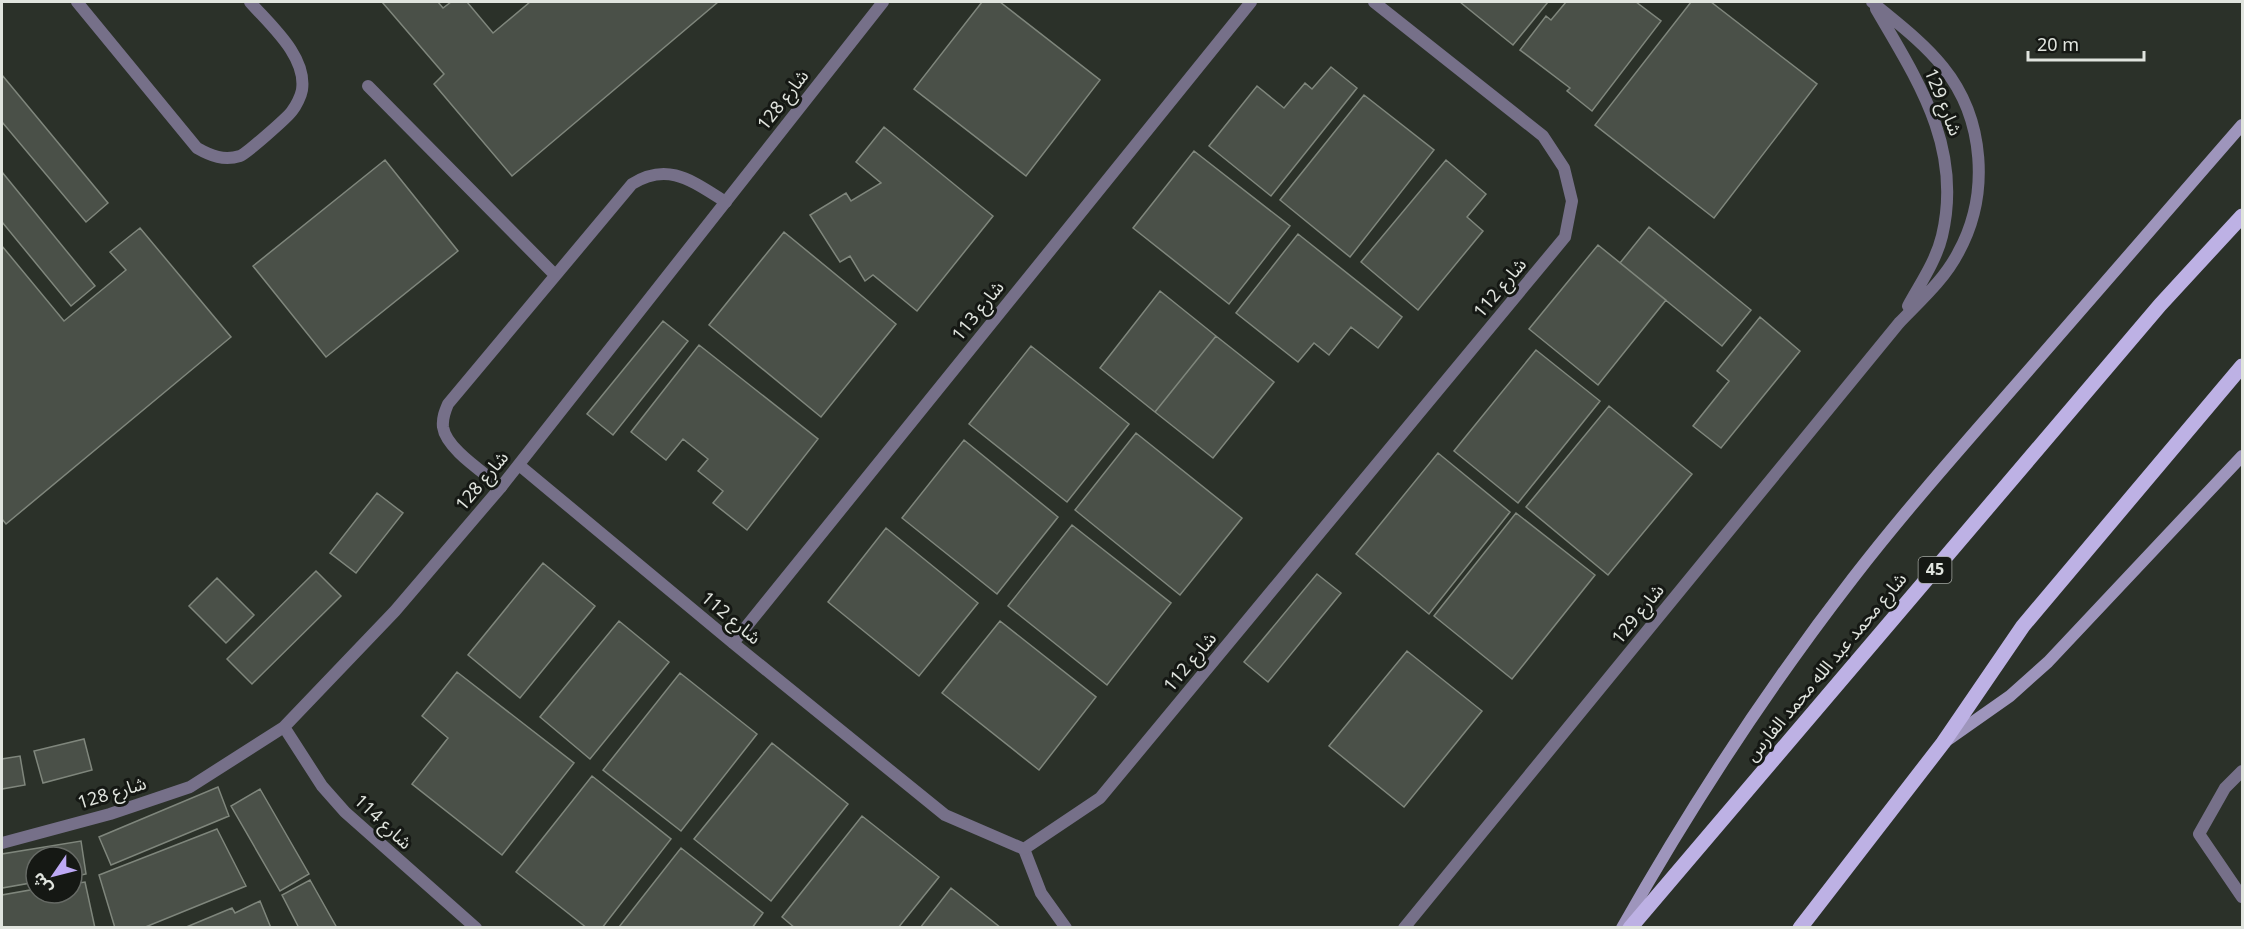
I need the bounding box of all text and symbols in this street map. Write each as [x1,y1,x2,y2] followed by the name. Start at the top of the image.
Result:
[2028,24,2144,62] scale bar
[2037,26,2079,64] text: 20 m
[746,60,820,140] street label: شارع 128
[1912,62,1974,142] street label: شارع 129
[1463,249,1537,327] street label: شارع 112
[941,272,1015,350] street label: شارع 113
[445,442,519,520] street label: شارع 128
[1918,557,1952,583] road number: 45
[1735,563,1917,771] street label: شارع محمد عبد الله محمد الفارس
[1601,575,1675,653] street label: شارع 129
[692,581,770,655] street label: شارع 112
[1153,623,1227,701] street label: شارع 112
[73,765,151,821] street label: شارع 128
[344,784,422,860] street label: شارع 114
[24,845,84,905] north arrow
[22,864,63,902] text: ش

